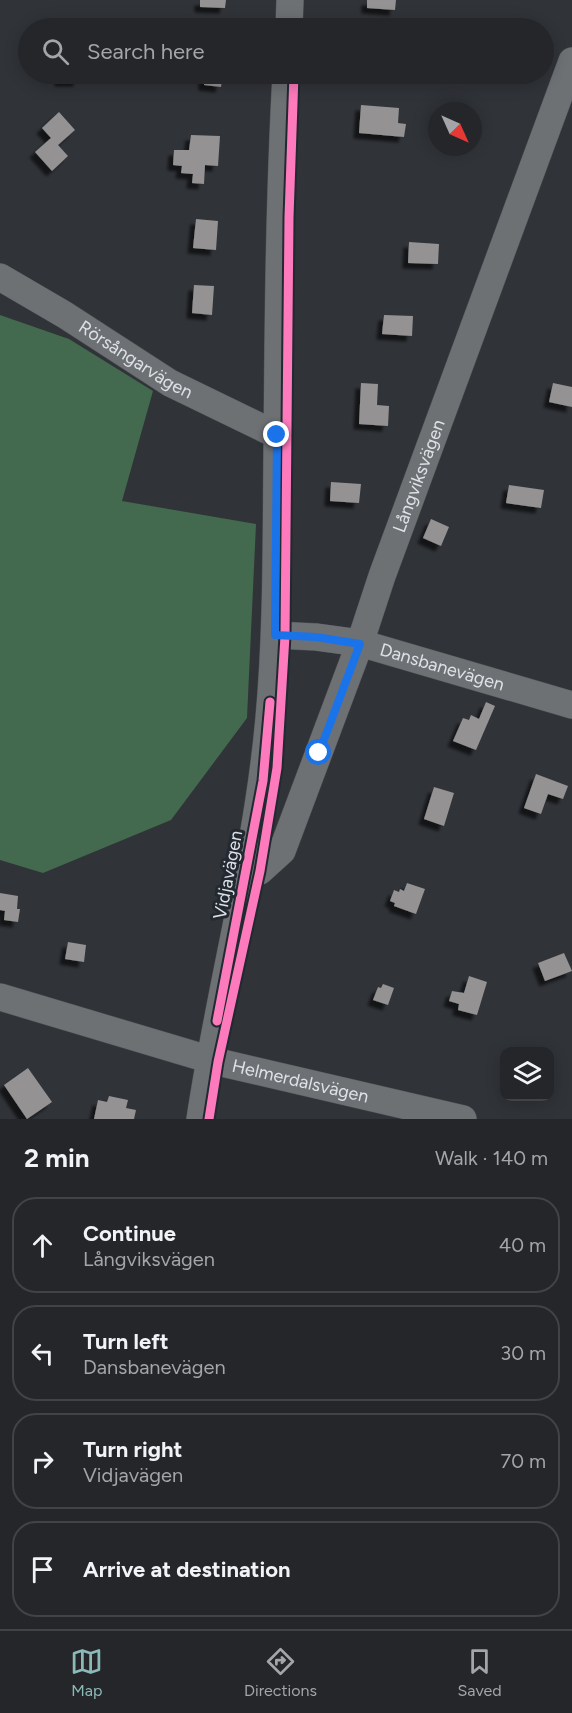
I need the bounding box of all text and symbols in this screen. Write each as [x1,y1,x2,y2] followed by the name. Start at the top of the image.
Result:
[18,18,554,84] search box
[39,35,72,68] icon: search
[87,38,205,65] text: Search here
[428,102,482,156] north arrow
[75,316,196,403] street label: Rörsångarvägen
[388,416,450,536] street label: Långviksvägen
[263,421,289,447] route end
[377,638,507,696] street label: Dansbanevägen
[305,739,331,765] route start
[209,829,247,921] street label: Vidjavägen
[500,1047,554,1101] map controls
[500,1047,554,1101] button: layers
[230,1055,371,1108] street label: Helmerdalsvägen
[24,1142,90,1174] text: 2 min
[435,1146,548,1170] text: Walk · 140 m
[83,1220,176,1247] text: Continue
[26,1229,59,1262] icon: ahead
[499,1233,546,1257] text: 40 m
[83,1247,215,1271] text: Långviksvägen
[83,1328,169,1355] text: Turn left
[26,1337,59,1370] icon: left
[500,1341,546,1365] text: 30 m
[83,1355,226,1379] text: Dansbanevägen
[83,1436,182,1463] text: Turn right
[26,1445,59,1478] icon: right
[500,1449,546,1473] text: 70 m
[83,1463,183,1487] text: Vidjavägen
[26,1553,59,1586] icon: arrive
[83,1556,291,1583] text: Arrive at destination
[70,1645,103,1700] tab: Map
[244,1645,317,1700] tab: Directions
[458,1645,502,1700] tab: Saved

